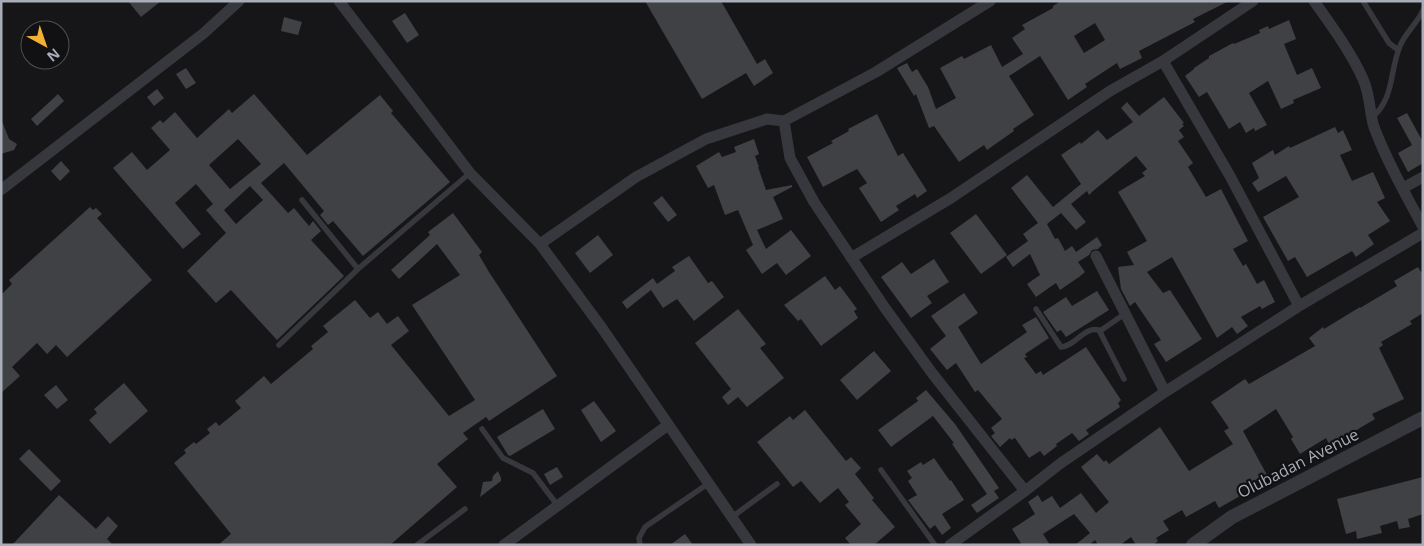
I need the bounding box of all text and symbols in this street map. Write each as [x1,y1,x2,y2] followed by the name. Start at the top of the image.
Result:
[20,20,70,70] north arrow
[43,44,64,66] text: N
[1234,423,1362,503] street label: Olubadan Avenue

